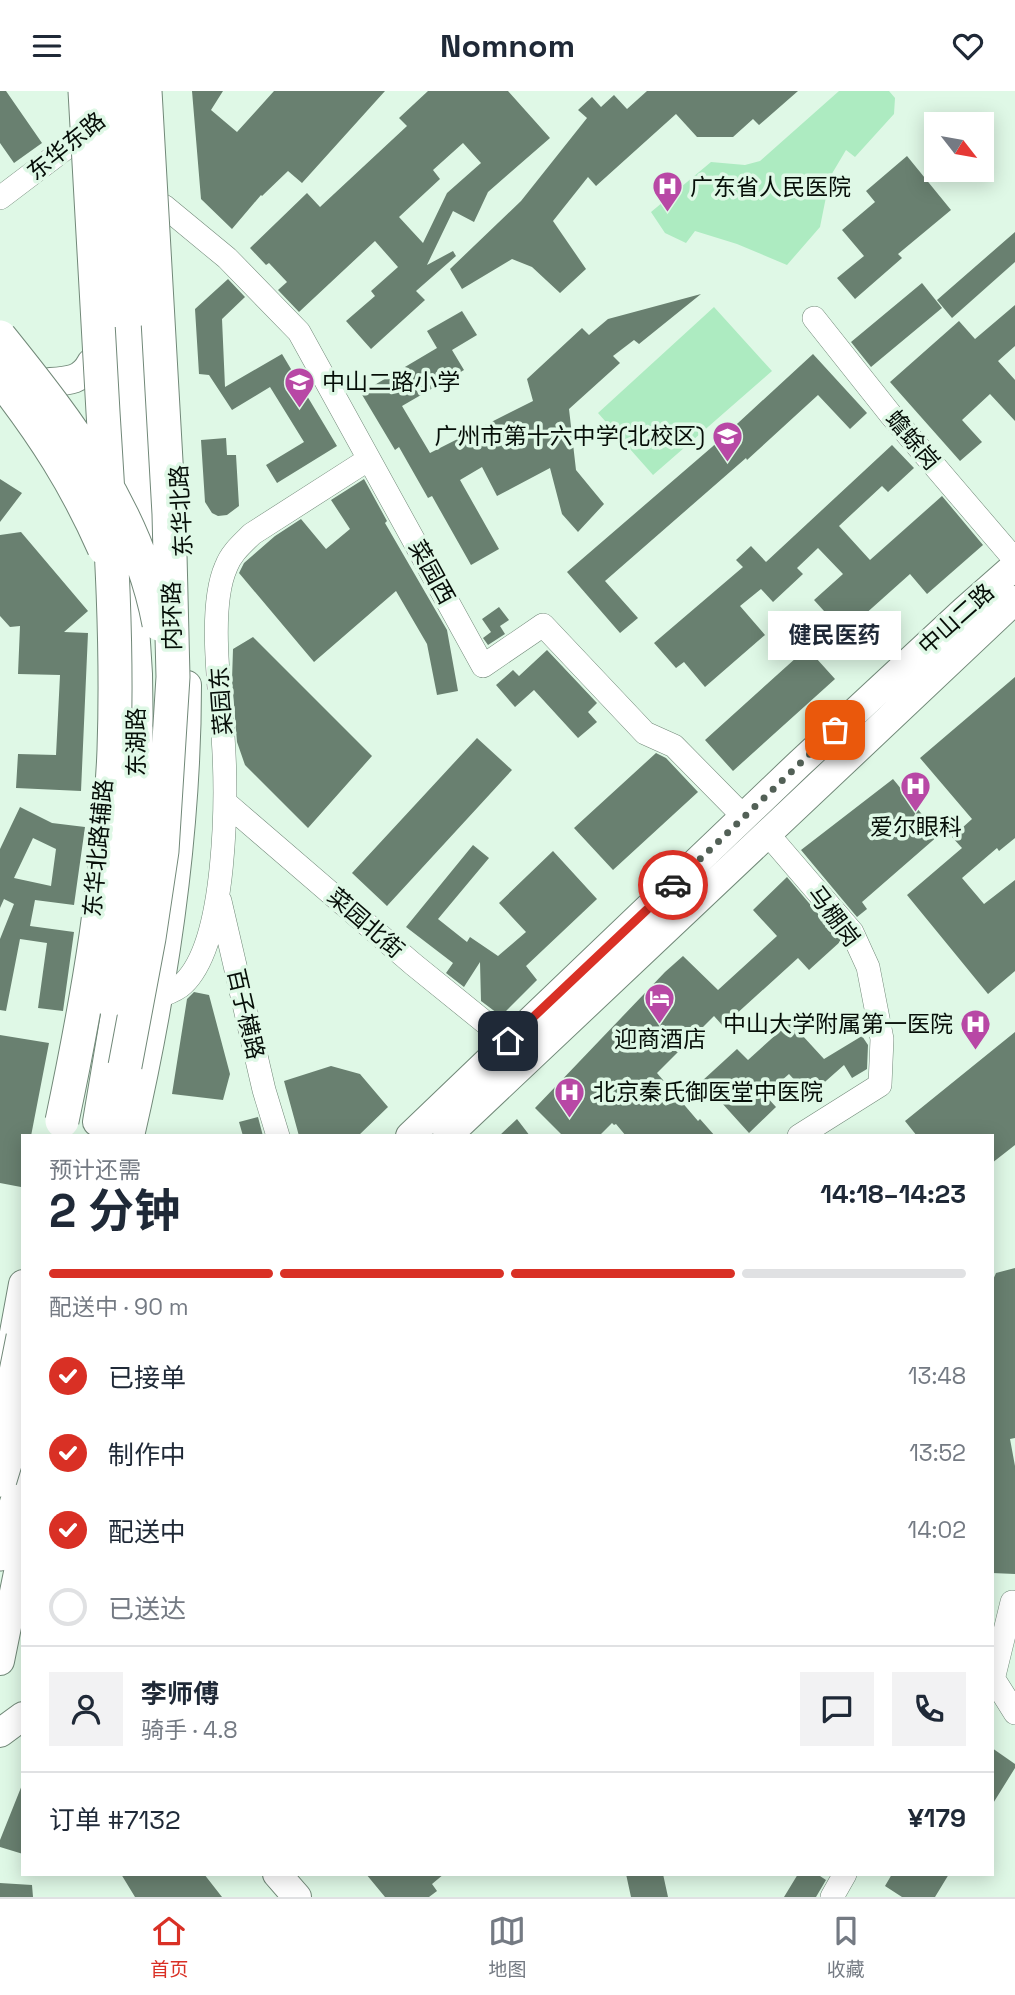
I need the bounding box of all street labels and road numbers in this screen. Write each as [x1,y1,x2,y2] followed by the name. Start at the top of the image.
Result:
[21,105,111,187] street label: 东华东路
[879,404,947,476] street label: 蟾蜍岗
[164,464,198,558] street label: 东华北路
[402,535,462,609] street label: 菜园西
[912,577,1000,661] street label: 中山二路
[156,581,188,651] street label: 内环路
[204,666,238,736] street label: 菜园东
[121,708,151,777] street label: 东湖路
[77,778,119,918] street label: 东华北路辅路
[801,879,867,953] street label: 马棚岗
[321,882,411,964] street label: 菜园北街
[221,966,271,1062] street label: 百子横路

